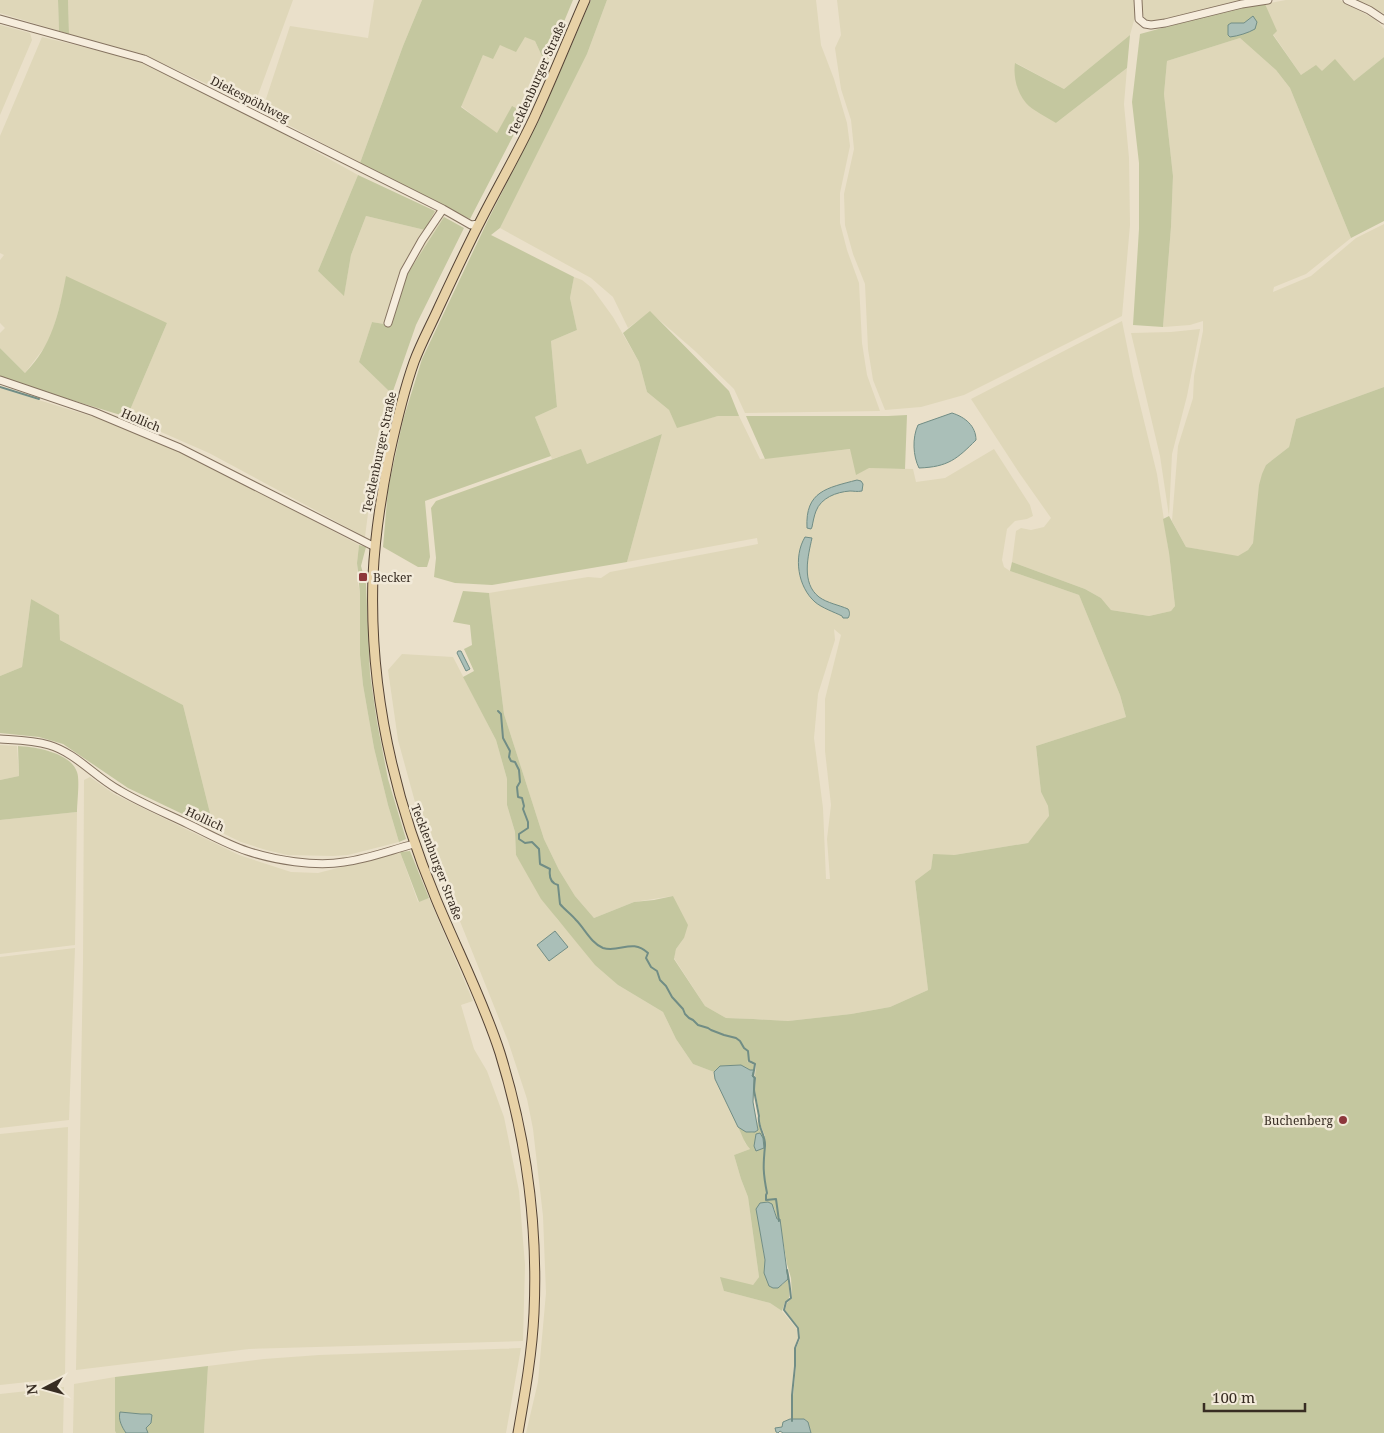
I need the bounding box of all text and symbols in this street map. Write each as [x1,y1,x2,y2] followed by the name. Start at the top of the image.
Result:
[504,18,570,138] street label: Tecklenburger Straße
[208,72,293,126] street label: Diekespöhlweg
[358,390,400,514] street label: Tecklenburger Straße
[119,404,164,436] street label: Hollich
[373,569,412,586] place label: Becker
[357,571,369,583] marker: Becker
[407,801,467,923] street label: Tecklenburger Straße
[183,803,228,836] street label: Hollich
[1264,1112,1334,1129] place label: Buchenberg
[1337,1114,1349,1126] marker: Buchenberg
[20,1363,70,1413] north arrow
[1204,1380,1305,1412] scale bar
[22,1383,42,1396] text: N
[1212,1387,1255,1407] text: 100 m

